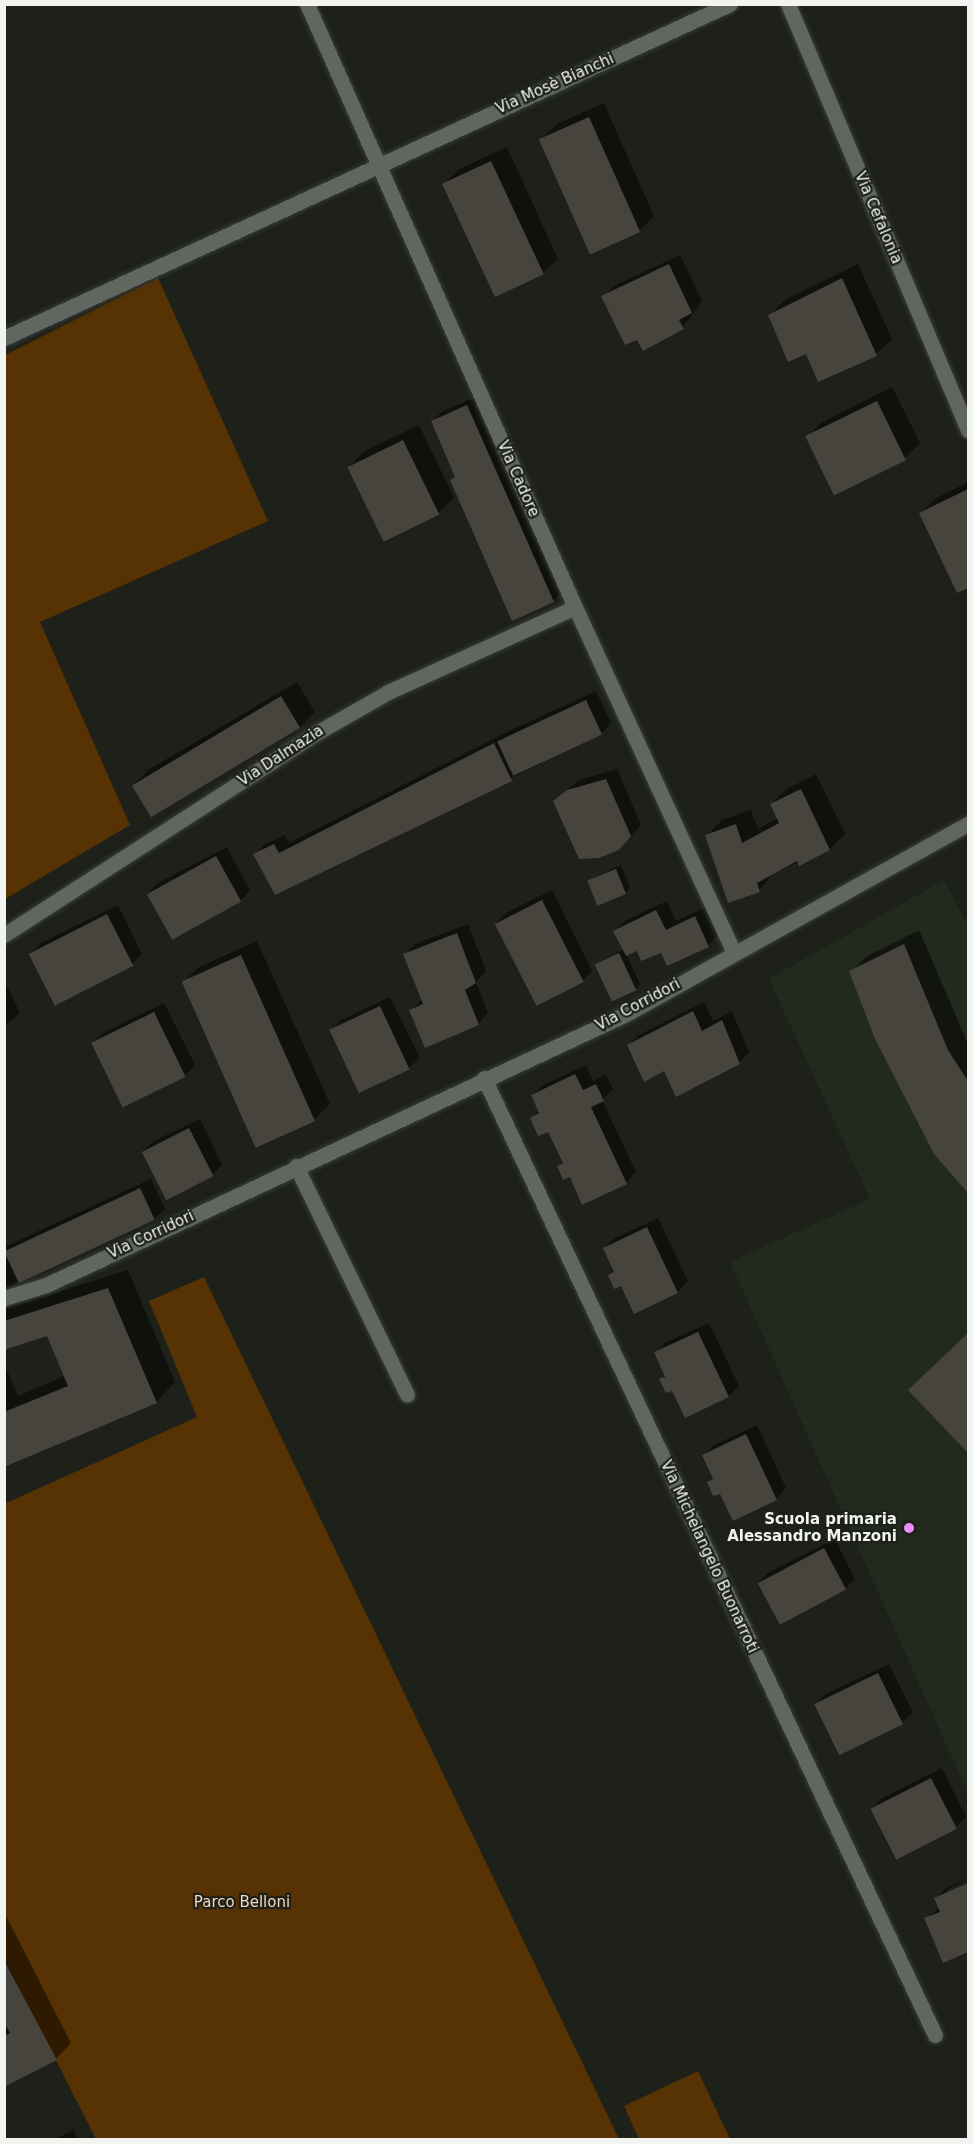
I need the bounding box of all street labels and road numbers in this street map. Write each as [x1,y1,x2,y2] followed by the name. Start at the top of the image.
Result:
[493,50,617,118] street label: Via Mosè Bianchi
[850,169,906,267] street label: Via Cefalonia
[493,438,543,520] street label: Via Cadore
[235,722,327,790] street label: Via Dalmazia
[593,975,683,1035] street label: Via Corridori
[105,1207,197,1263] street label: Via Corridori
[656,1458,762,1656] street label: Via Michelangelo Buonarroti

